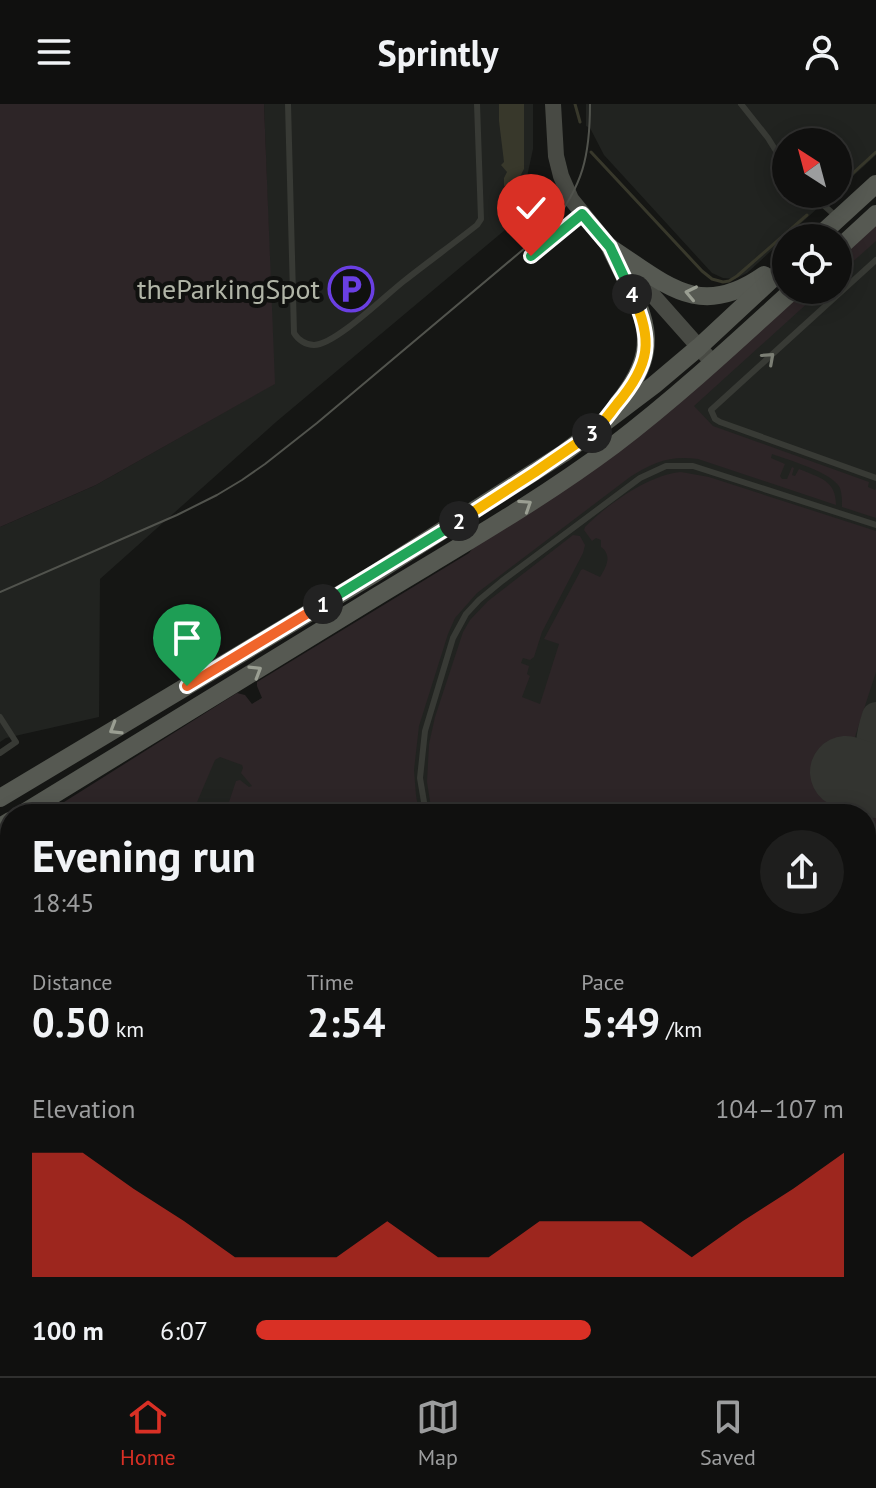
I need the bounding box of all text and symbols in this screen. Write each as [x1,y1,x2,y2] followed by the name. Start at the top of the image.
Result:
[378,29,498,76] text: Sprintly
[32,30,76,74] icon: menu
[800,30,844,74] icon: person
[772,128,852,208] north arrow
[772,128,852,304] map controls
[497,174,565,256] pin
[509,186,553,230] icon: check
[772,224,852,304] button: locate
[327,265,375,313] parking icon: theParkingSpot
[137,270,320,307] place label: theParkingSpot
[612,274,652,314] pin: 4
[626,280,638,308] text: 4
[684,285,698,302] one-way arrow
[760,352,774,367] one-way arrow
[572,413,612,453] pin: 3
[586,419,598,447] text: 3
[517,500,532,515] one-way arrow
[439,501,479,541] pin: 2
[453,507,465,535] text: 2
[303,584,343,624] pin: 1
[317,590,329,618] text: 1
[153,604,221,686] pin
[165,616,209,660] icon: arrive
[247,665,262,680] one-way arrow
[109,720,124,735] one-way arrow
[32,827,256,884] text: Evening run
[760,830,844,914] button: share
[32,886,94,919] text: 18:45
[32,968,113,996] text: Distance
[307,968,354,996] text: Time
[581,968,624,996] text: Pace
[32,996,110,1048] text: 0.50
[307,996,385,1048] text: 2:54
[581,996,660,1048] text: 5:49
[110,1015,144,1043] text: km
[660,1015,702,1043] text: /km
[32,1092,136,1125] text: Elevation
[715,1092,844,1125] text: 104–107 m
[32,1314,104,1347] text: 100 m
[160,1314,208,1347] text: 6:07
[120,1395,176,1471] tab: Home
[416,1395,460,1471] tab: Map
[700,1395,756,1471] tab: Saved

